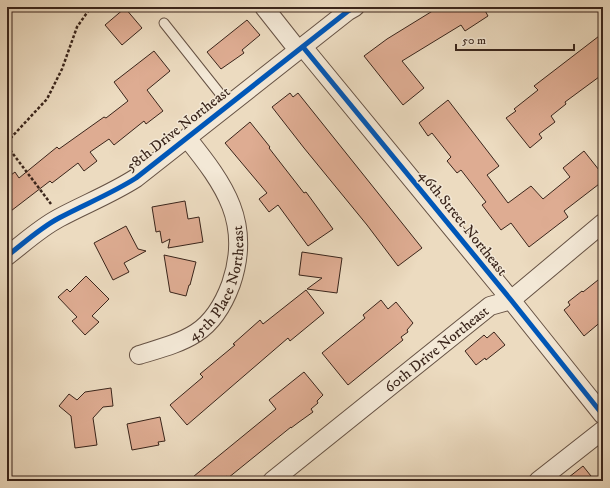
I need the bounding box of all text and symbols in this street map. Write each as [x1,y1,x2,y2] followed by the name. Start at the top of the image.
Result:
[456,26,574,52] scale bar
[462,33,486,48] text: 50 m
[122,82,234,176] street label: 58th Drive Northeast
[414,166,512,280] street label: 46th Street Northeast
[185,224,248,345] street label: 45th Place Northeast
[381,301,493,397] street label: 60th Drive Northeast

